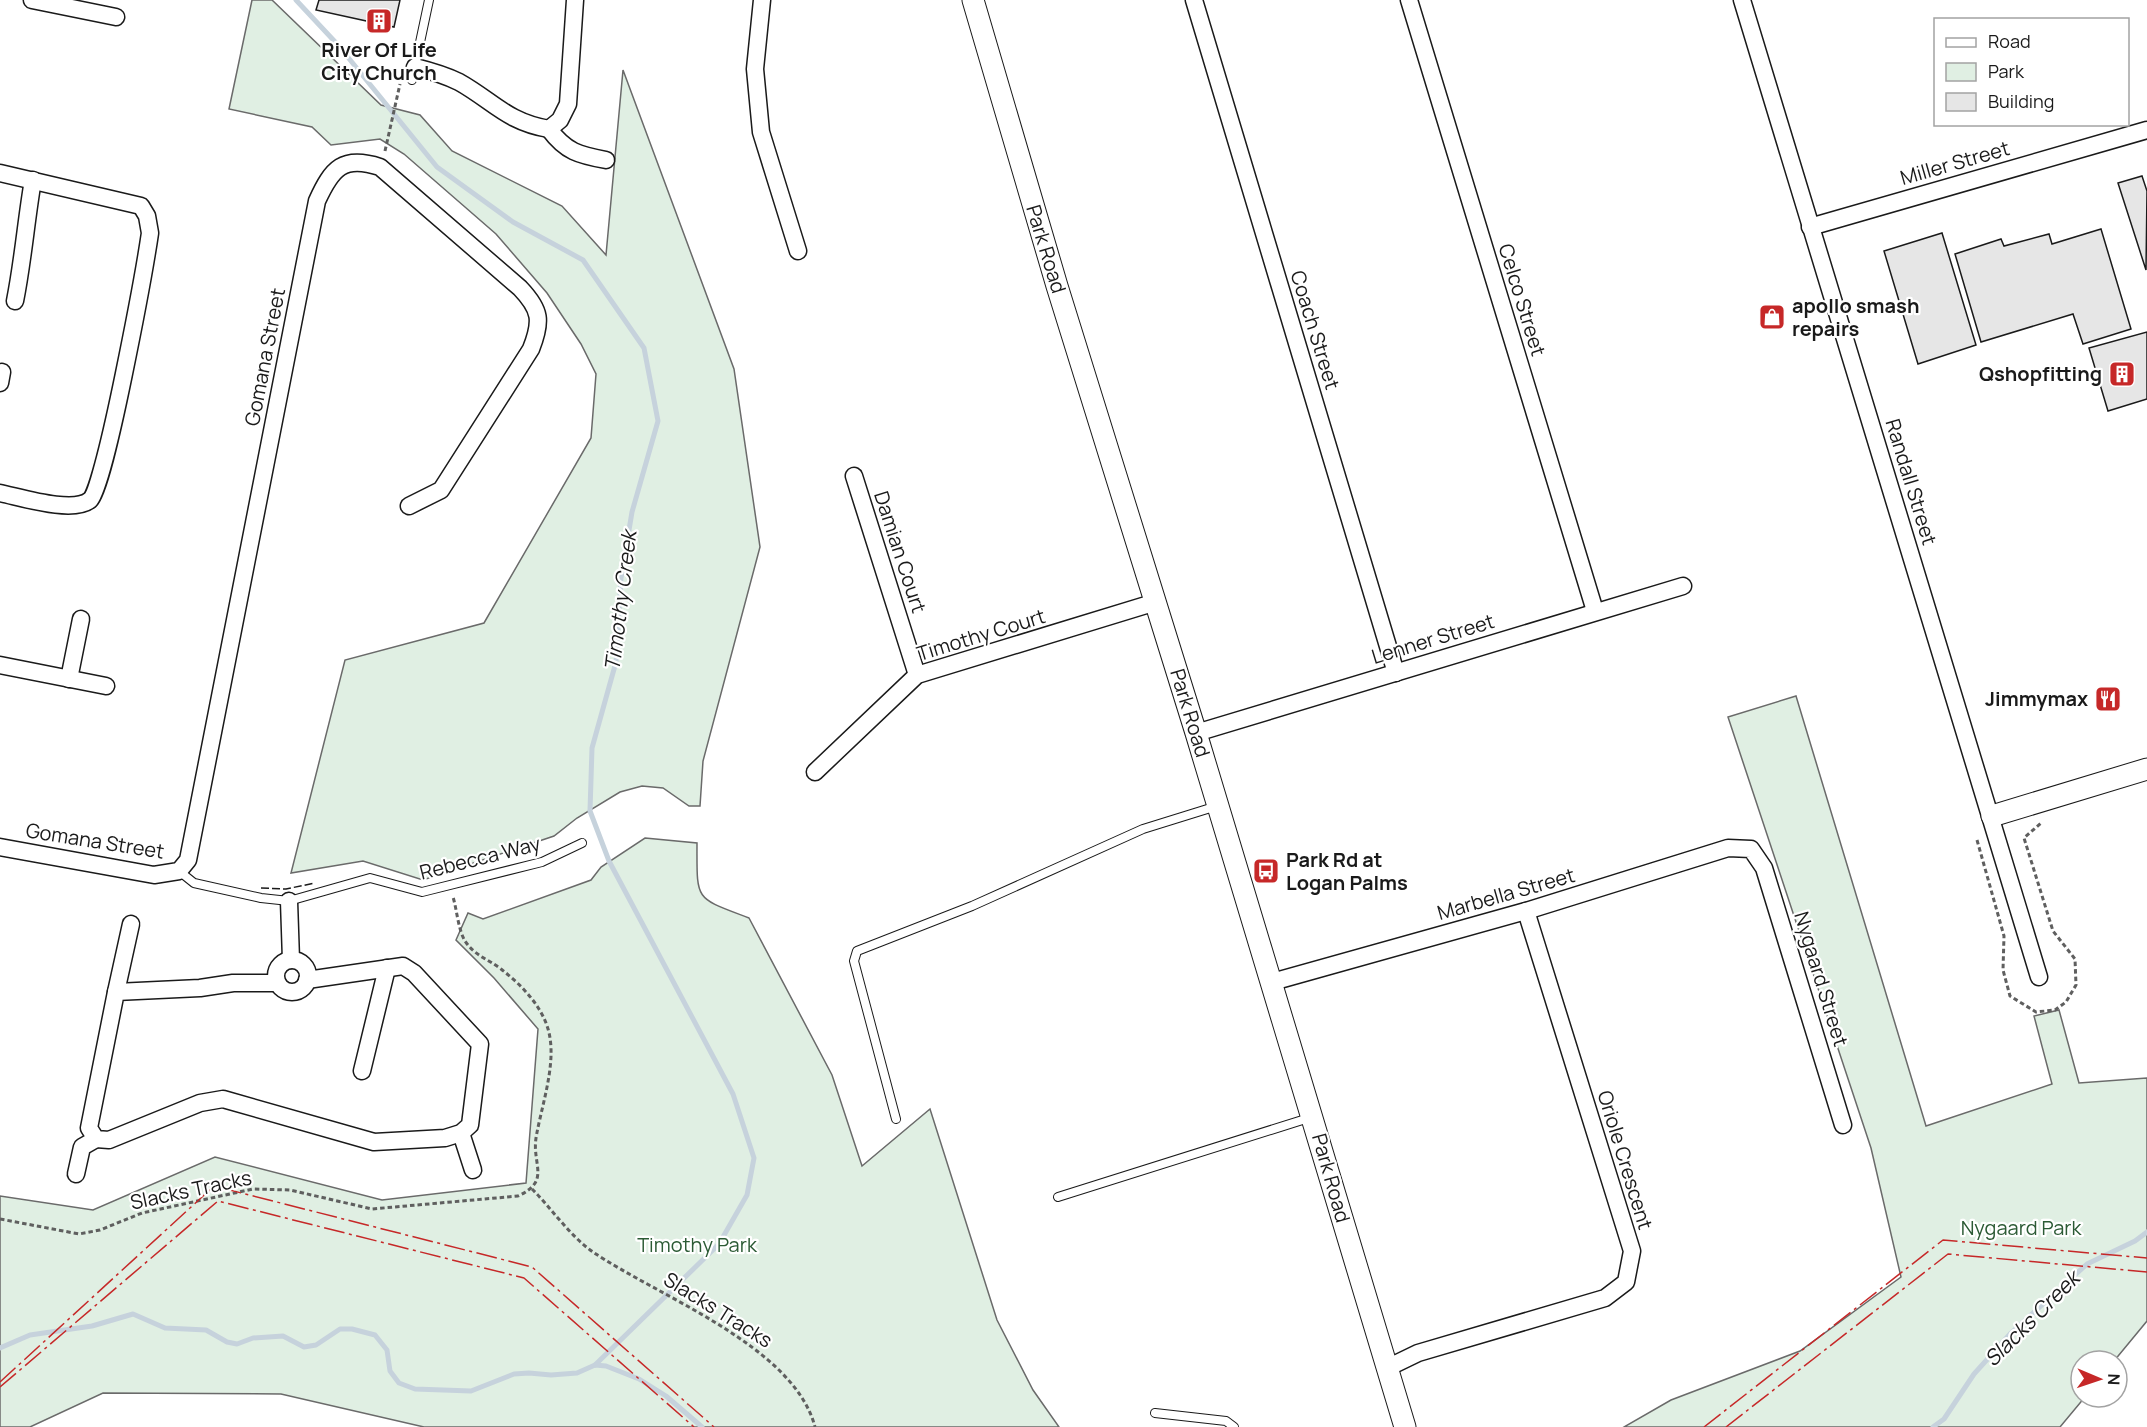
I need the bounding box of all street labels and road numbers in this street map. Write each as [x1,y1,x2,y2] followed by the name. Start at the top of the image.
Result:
[1897,134,2013,191] street label: Miller Street
[1020,201,1073,296] street label: Park Road
[1493,240,1552,359] street label: Celco Street
[1285,267,1346,393] street label: Coach Street
[238,286,291,428] street label: Gomana Street
[1879,415,1943,548] street label: Randall Street
[868,488,933,616] street label: Damian Court
[913,602,1048,667] street label: Timothy Court
[1368,607,1497,670] street label: Lenner Street
[1164,665,1217,760] street label: Park Road
[24,816,166,865] street label: Gomana Street
[417,829,544,886] street label: Rebecca Way
[1434,861,1578,926] street label: Marbella Street
[1788,908,1855,1050] street label: Nygaard Street
[1592,1087,1659,1233] street label: Oriole Crescent
[1306,1130,1357,1225] street label: Park Road
[128,1163,254,1216] street label: Slacks Tracks
[659,1265,778,1354] street label: Slacks Tracks

